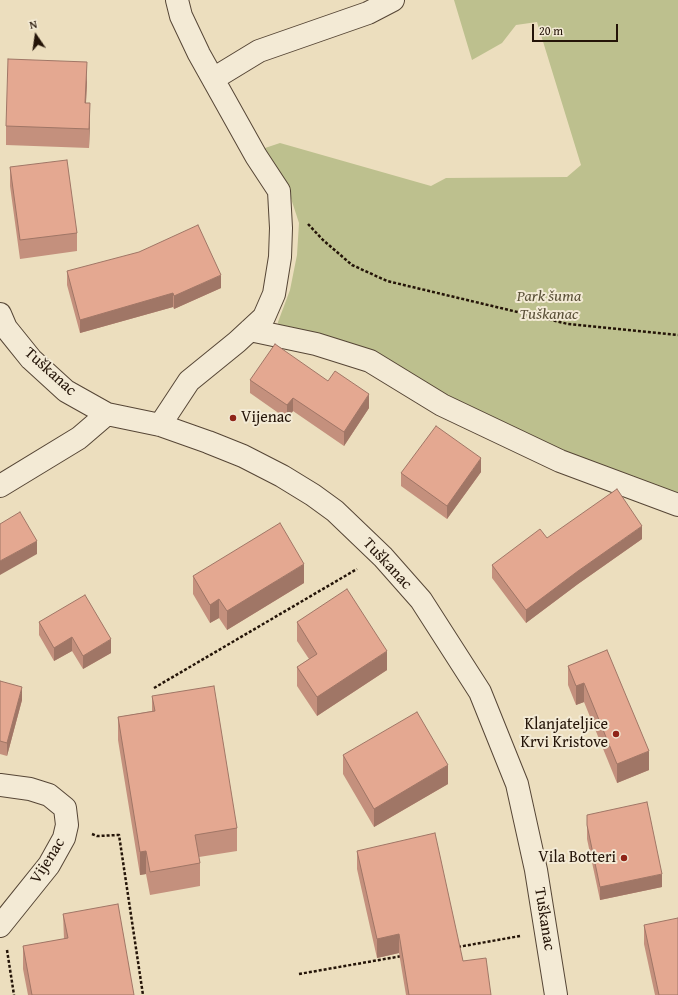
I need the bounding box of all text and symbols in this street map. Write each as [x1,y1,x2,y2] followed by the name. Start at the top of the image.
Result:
[16,16,56,56] north arrow
[28,16,39,33] text: N
[534,16,620,42] scale bar
[539,22,563,39] text: 20 m
[517,287,581,325] park label: Park šuma Tuškanac
[20,344,80,400] street label: Tuškanac
[241,408,291,428] place label: Vijenac
[228,413,238,423] marker: Vijenac
[358,534,416,594] street label: Tuškanac
[520,715,608,753] place label: Klanjateljice Krvi Kristove
[611,729,621,739] marker: Klanjateljice Krvi Kristove
[27,835,69,887] street label: Vijenac
[538,848,616,868] place label: Vila Botteri
[619,853,629,863] marker: Vila Botteri
[530,886,558,952] street label: Tuškanac

